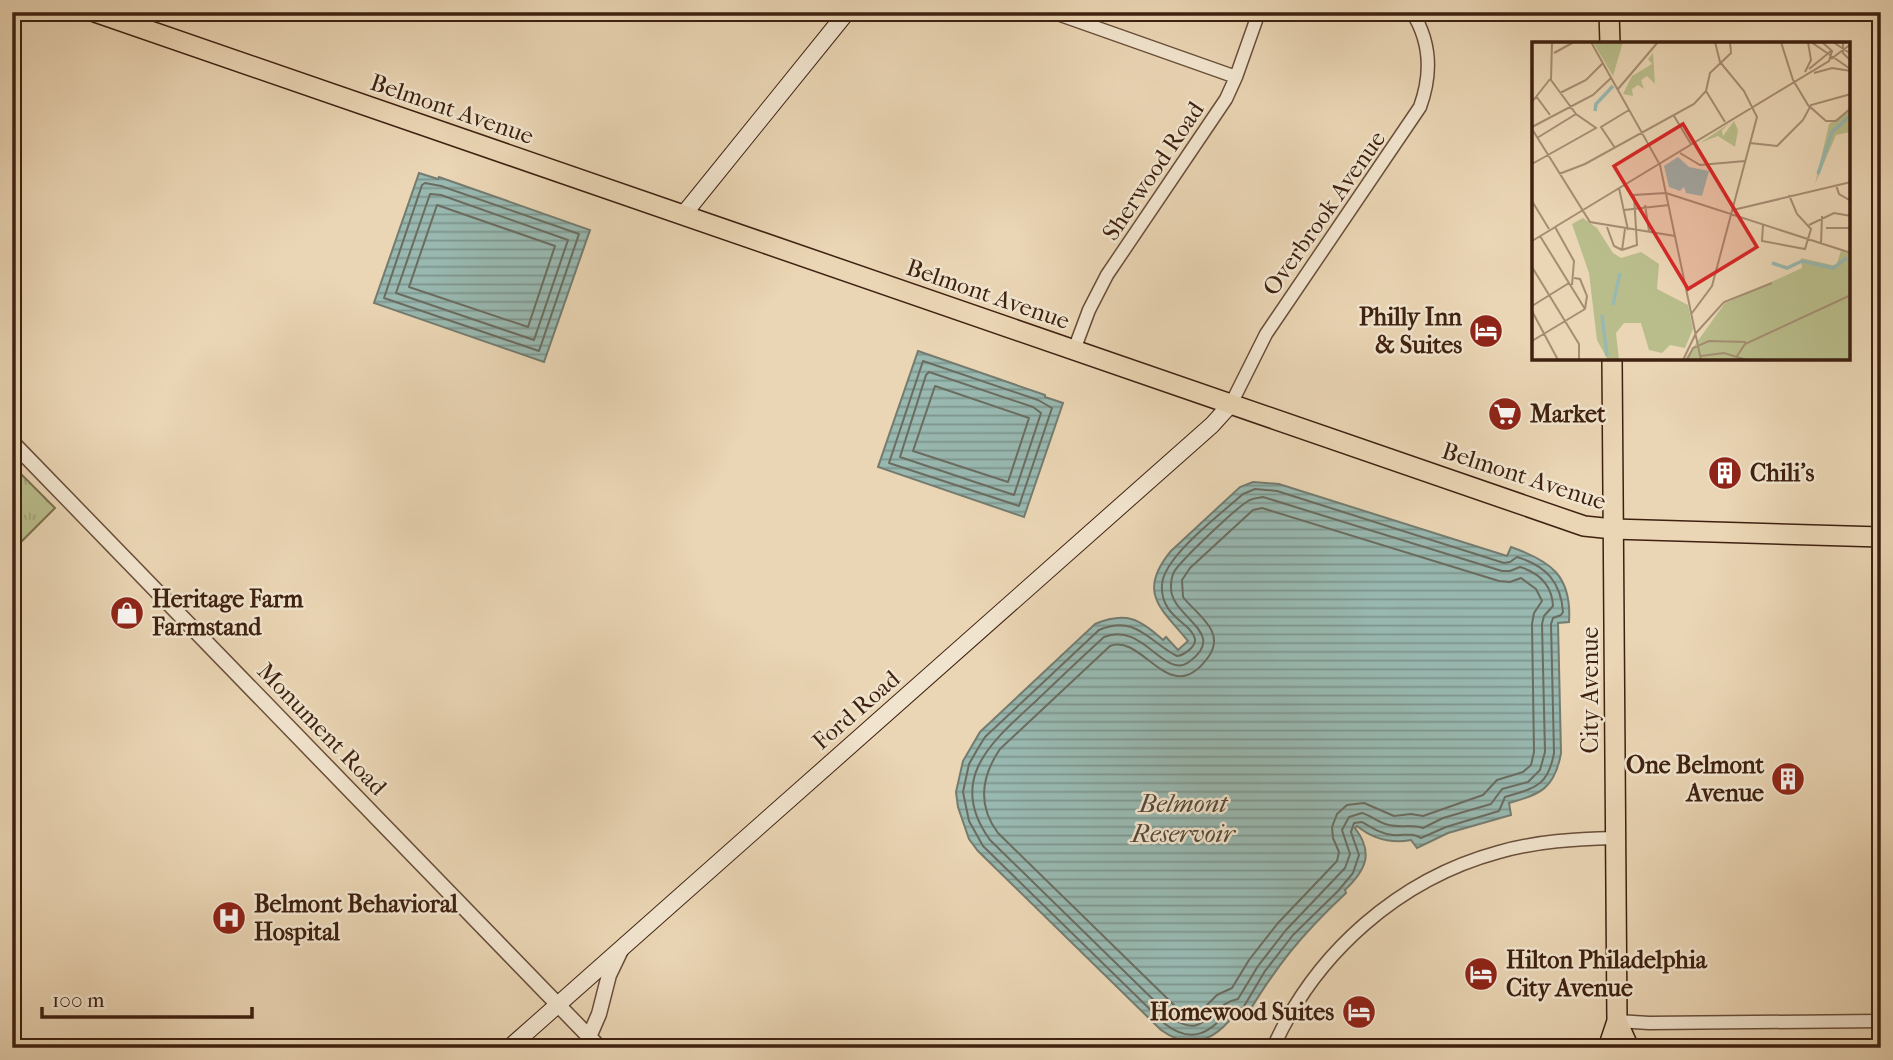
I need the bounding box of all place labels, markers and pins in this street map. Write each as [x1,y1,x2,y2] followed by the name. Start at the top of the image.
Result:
[1359,303,1463,359] place label: Philly Inn & Suites
[1467,312,1505,350] hotel icon: Philly Inn & Suites
[1486,395,1524,433] supermarket icon: Market
[1530,400,1606,428] place label: Market
[1706,454,1744,492] building icon: Chili's
[1750,459,1814,487] place label: Chili's
[151,585,304,641] place label: Heritage Farm Farmstand
[108,594,146,632] shop icon: Heritage Farm Farmstand
[1626,751,1764,807] place label: One Belmont Avenue
[1769,760,1807,798] building icon: One Belmont Avenue
[254,890,458,946] place label: Belmont Behavioral Hospital
[210,899,248,937] hospital icon: Belmont Behavioral Hospital
[1506,946,1708,1002] place label: Hilton Philadelphia City Avenue
[1462,955,1500,993] hotel icon: Hilton Philadelphia City Avenue
[1340,993,1378,1031] hotel icon: Homewood Suites
[1150,998,1334,1026] place label: Homewood Suites

